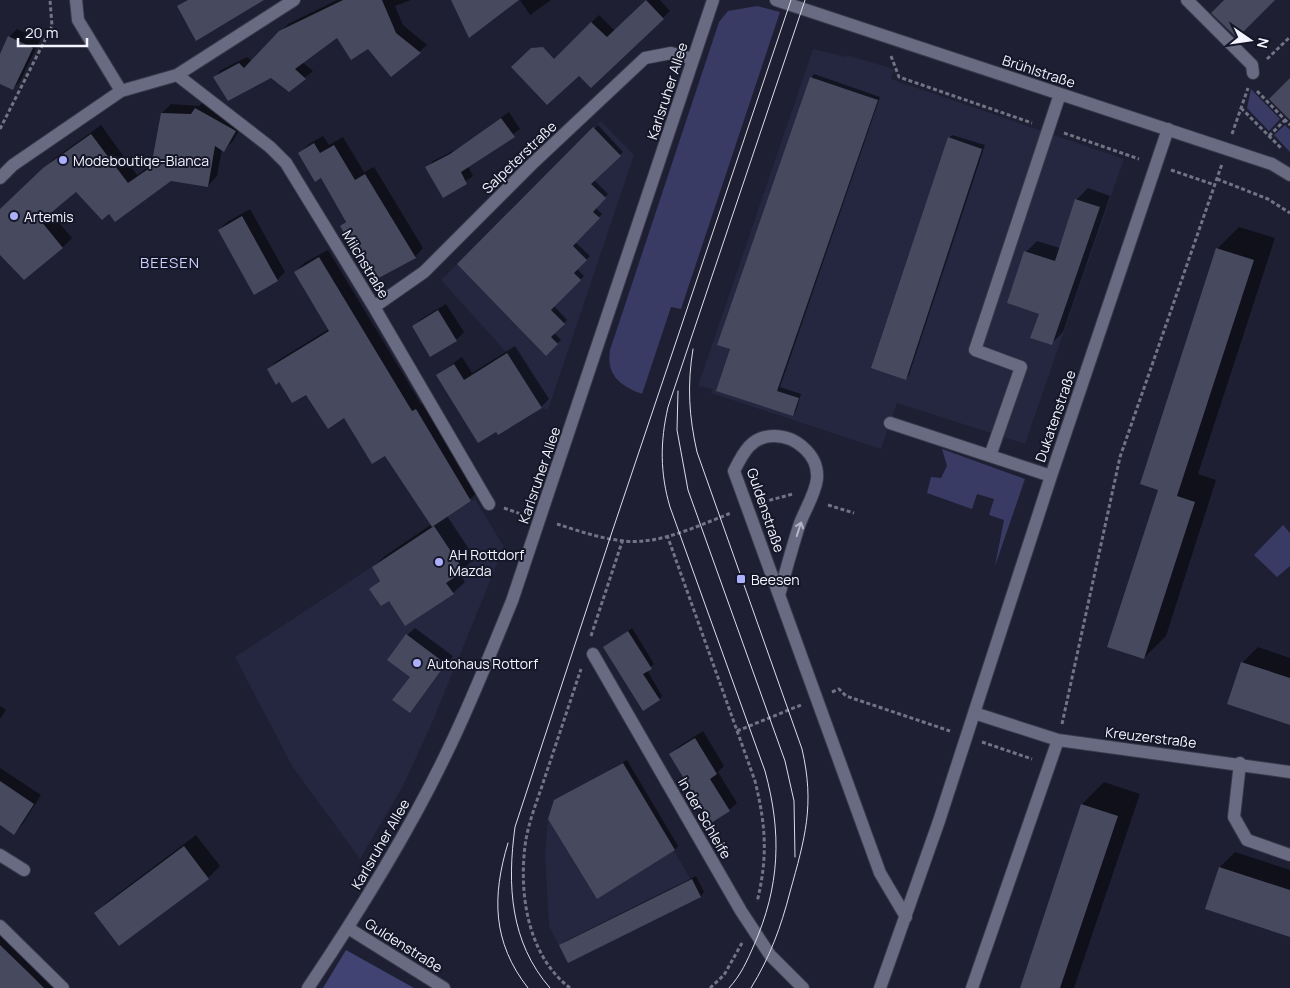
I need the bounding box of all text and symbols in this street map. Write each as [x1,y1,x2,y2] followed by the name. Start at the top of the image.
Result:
[18,15,86,47] scale bar
[1225,15,1275,65] north arrow
[25,22,58,43] text: 20 m
[1253,36,1274,50] text: N
[642,40,692,142] street label: Karlsruher Allee
[1000,50,1078,92] street label: Brühlstraße
[478,117,560,197] street label: Salpeterstraße
[73,151,209,170] place label: Modeboutiqe-Bianca
[57,154,69,166] marker: Modeboutiqe-Bianca
[24,207,74,226] place label: Artemis
[8,210,20,222] marker: Artemis
[338,226,394,302] street label: Milchstraße
[140,252,200,273] district label: BEESEN
[1030,367,1080,465] street label: Dukatenstraße
[514,424,564,526] street label: Karlsruher Allee
[743,465,789,555] street label: Guldenstraße
[794,521,804,537] one-way arrow
[449,545,524,580] place label: AH Rottdorf Mazda
[433,556,445,568] marker: AH Rottdorf Mazda
[751,570,800,589] place label: Beesen
[735,573,747,585] marker: Beesen
[427,654,538,673] place label: Autohaus Rottorf
[411,657,423,669] marker: Autohaus Rottorf
[1104,722,1198,752] street label: Kreuzerstraße
[674,774,736,862] street label: In der Schleife
[346,795,414,893] street label: Karlsruher Allee
[362,914,446,976] street label: Guldenstraße

